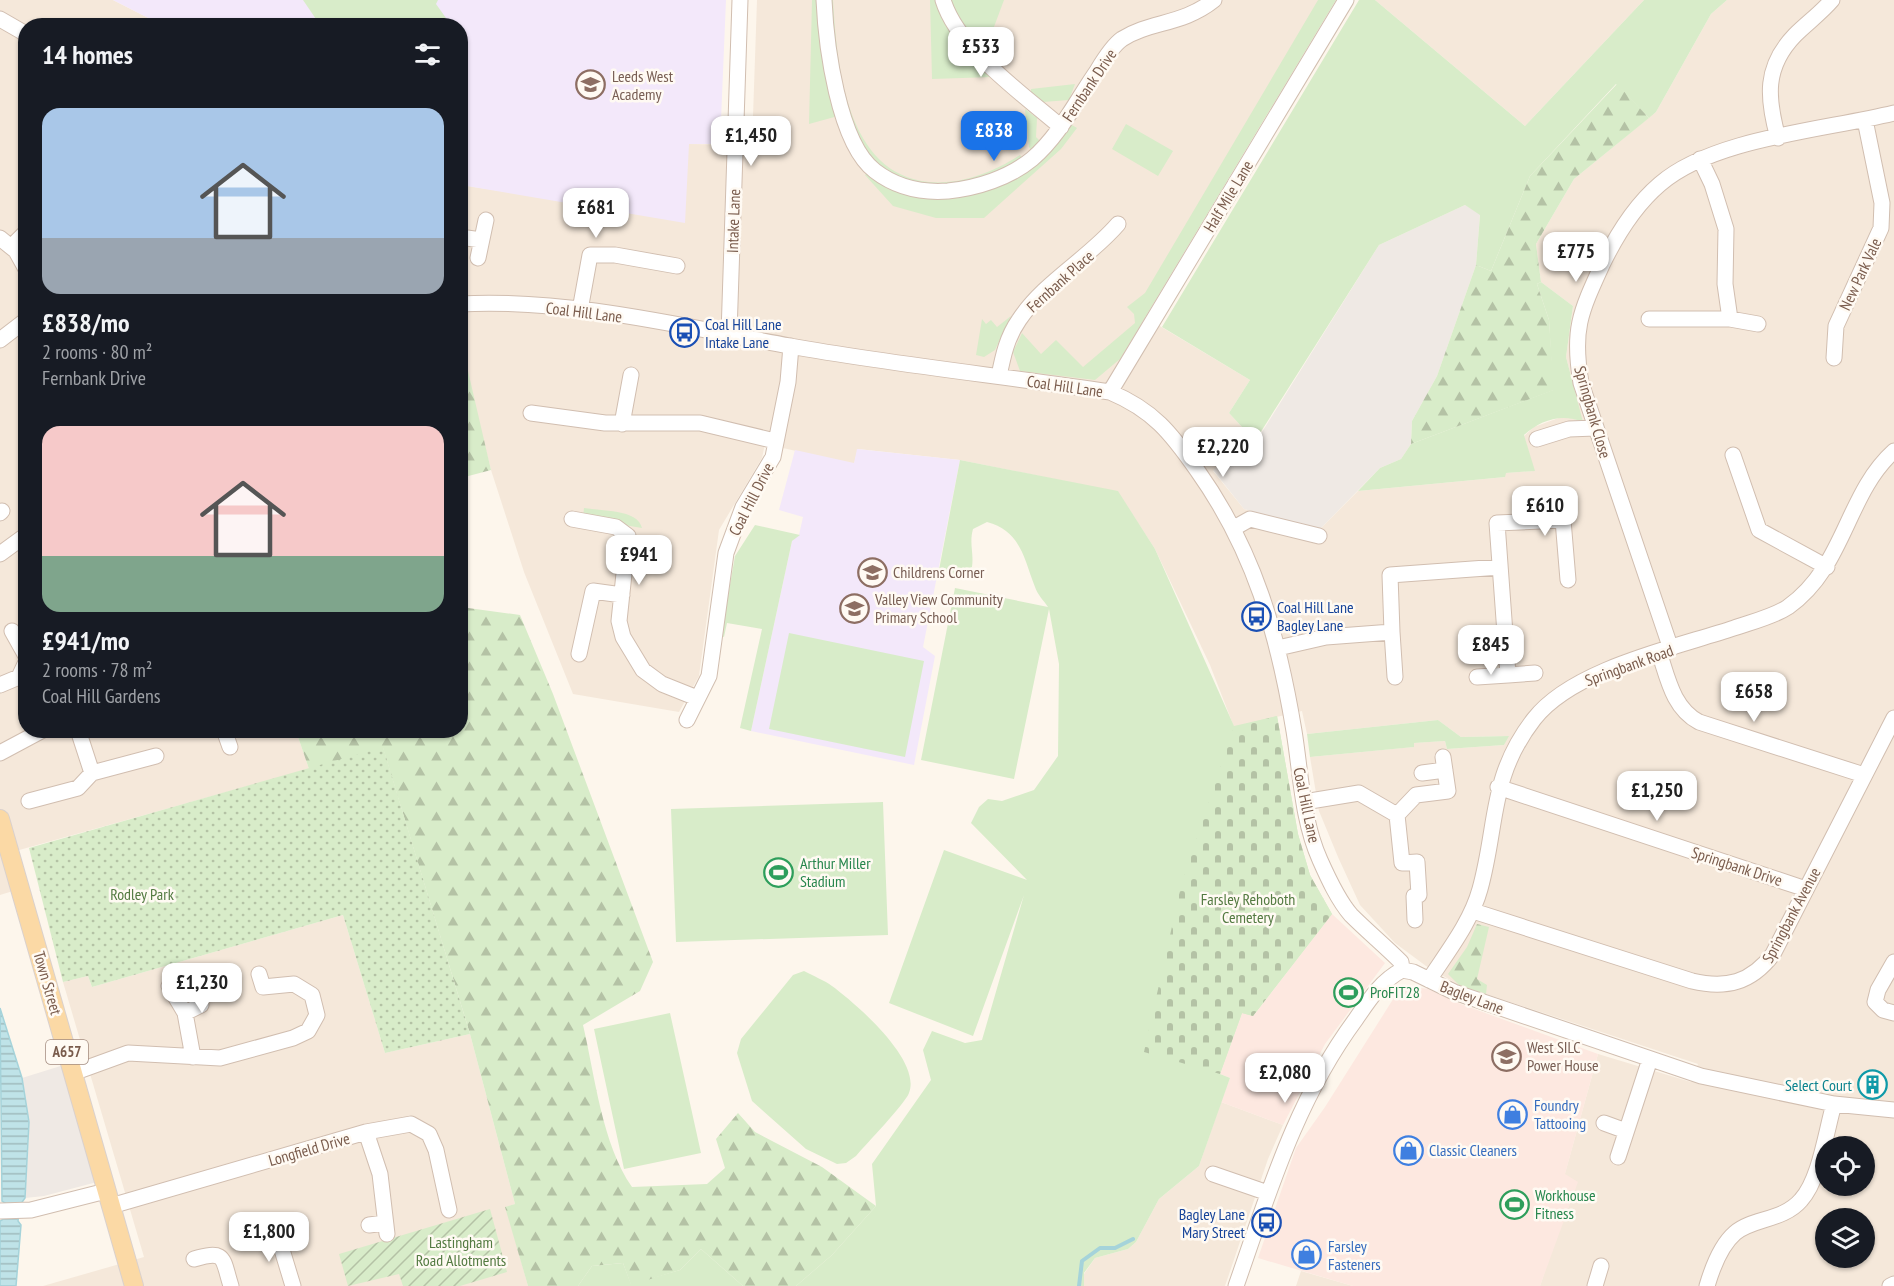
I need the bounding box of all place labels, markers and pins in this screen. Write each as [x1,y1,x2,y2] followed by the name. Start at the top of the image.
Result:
[945,27,1017,78] pin: £533
[612,66,674,104] place label: Leeds West Academy
[575,69,607,101] school or university icon: Leeds West Academy
[958,111,1030,162] pin: £838
[702,116,800,167] pin: £1,450
[560,188,632,239] pin: £681
[1540,232,1612,283] pin: £775
[705,314,782,352] place label: Coal Hill Lane Intake Lane
[668,317,700,349] bus stop icon: Coal Hill Lane Intake Lane
[1174,427,1272,478] pin: £2,220
[1509,486,1581,537] pin: £610
[603,535,675,586] pin: £941
[856,556,888,588] school or university icon: Childrens Corner
[893,562,985,582] place label: Childrens Corner
[874,589,1003,627] place label: Valley View Community Primary School
[838,592,870,624] school or university icon: Valley View Community Primary School
[1277,597,1354,635] place label: Coal Hill Lane Bagley Lane
[1240,600,1272,632] bus stop icon: Coal Hill Lane Bagley Lane
[1455,625,1527,676] pin: £845
[1718,672,1790,723] pin: £658
[1608,771,1706,822] pin: £1,250
[800,853,871,891] place label: Arthur Miller Stadium
[763,856,795,888] sports icon: Arthur Miller Stadium
[153,963,251,1014] pin: £1,230
[1333,976,1365,1008] sports icon: ProFIT28
[1370,982,1420,1002] place label: ProFIT28
[1527,1037,1599,1075] place label: West SILC Power House
[1490,1040,1522,1072] school or university icon: West SILC Power House
[1236,1053,1334,1104] pin: £2,080
[1857,1069,1889,1101] building icon: Select Court
[1785,1075,1853,1095] place label: Select Court
[1534,1095,1586,1133] place label: Foundry Tattooing
[1497,1098,1529,1130] shop icon: Foundry Tattooing
[1392,1134,1424,1166] shop icon: Classic Cleaners
[1429,1140,1517,1160] place label: Classic Cleaners
[1535,1185,1596,1223] place label: Workhouse Fitness
[1498,1188,1530,1220] sports icon: Workhouse Fitness
[1179,1204,1246,1242] place label: Bagley Lane Mary Street
[1250,1207,1282,1239] bus stop icon: Bagley Lane Mary Street
[220,1212,318,1263] pin: £1,800
[1328,1236,1381,1274] place label: Farsley Fasteners
[1291,1239,1323,1271] shop icon: Farsley Fasteners

